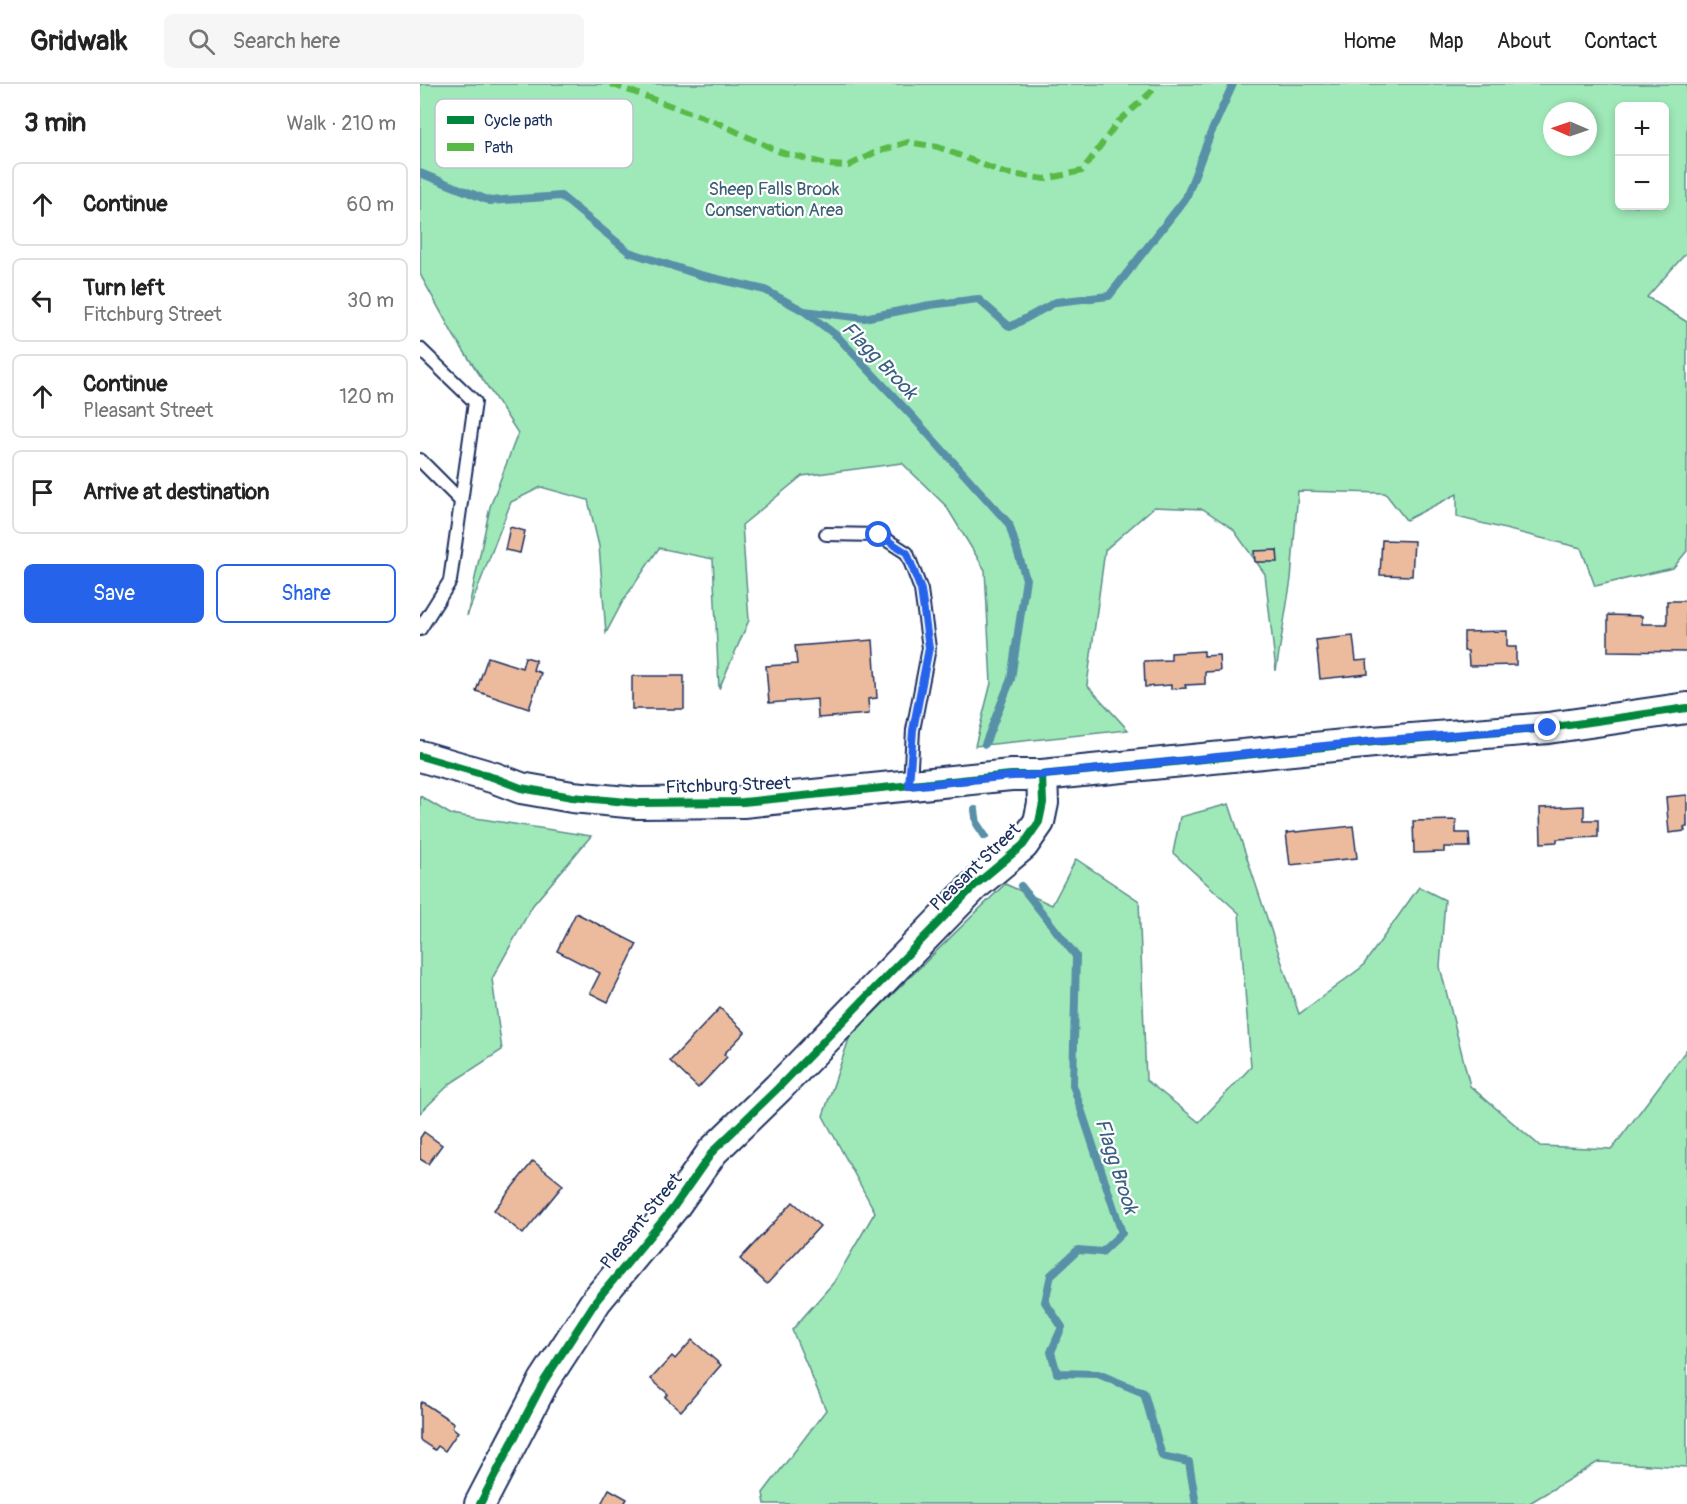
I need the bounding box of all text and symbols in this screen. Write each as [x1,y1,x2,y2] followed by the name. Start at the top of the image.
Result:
[164,14,584,68] search box
[30,24,128,59] text: Gridwalk
[185,25,218,58] icon: search
[233,27,340,55] text: Search here
[1343,28,1396,55] text: Home
[1429,28,1464,55] text: Map
[1497,28,1551,55] text: About
[1584,28,1657,55] text: Contact
[435,99,633,168] legend
[1543,102,1597,156] north arrow
[1615,102,1669,210] map controls
[1615,102,1669,156] button: +
[24,107,86,139] text: 3 min
[287,111,396,136] text: Walk · 210 m
[484,111,552,131] text: Cycle path
[484,138,513,158] text: Path
[1615,156,1669,210] button: −
[705,178,843,222] park label: Sheep Falls Brook Conservation Area
[26,188,59,221] icon: ahead
[83,190,167,218] text: Continue
[347,192,394,217] text: 60 m
[83,274,165,302] text: Turn left
[26,284,59,317] icon: left
[347,288,394,313] text: 30 m
[83,302,222,327] text: Fitchburg Street
[836,316,924,406] water label: Flagg Brook
[83,370,167,398] text: Continue
[26,380,59,413] icon: ahead
[339,384,394,409] text: 120 m
[83,398,213,423] text: Pleasant Street
[26,476,59,509] icon: arrive
[83,478,269,506] text: Arrive at destination
[865,521,891,547] route start
[24,564,204,623] button: Save
[216,564,396,623] button: Share
[1534,714,1560,740] route end
[665,772,792,799] street label: Fitchburg Street
[925,818,1026,916] street label: Pleasant Street
[1089,1115,1144,1218] water label: Flagg Brook
[596,1168,688,1274] street label: Pleasant Street

